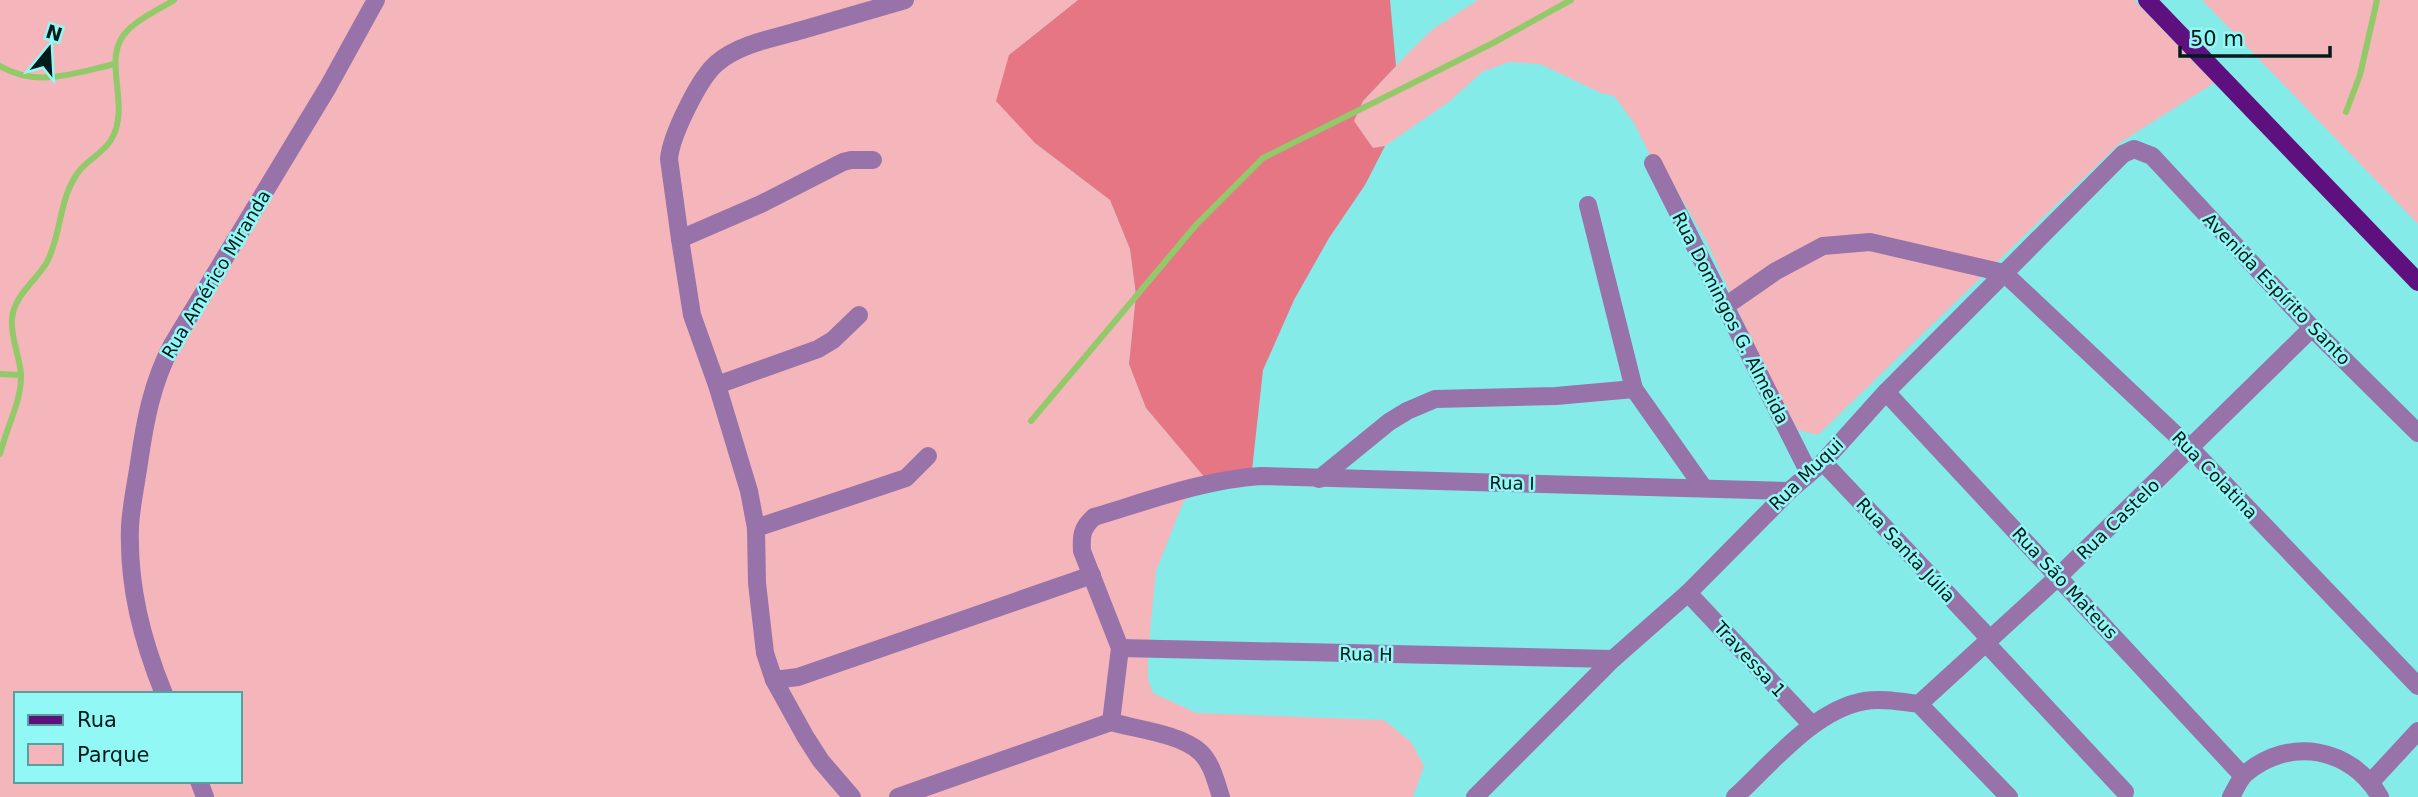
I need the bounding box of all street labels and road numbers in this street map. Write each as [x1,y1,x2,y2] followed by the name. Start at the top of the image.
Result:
[157,186,275,362] street label: Rua Américo Miranda
[1668,209,1794,427] street label: Rua Domingos G. Almeida
[2199,209,2355,369] street label: Avenida Espírito Santo
[2168,427,2262,523] street label: Rua Colatina
[1765,434,1847,514] street label: Rua Muqui
[1489,472,1535,494] street label: Rua I
[2072,474,2164,564] street label: Rua Castelo
[1852,493,1960,607] street label: Rua Santa Júlia
[2008,523,2122,643] street label: Rua São Mateus
[1709,616,1790,701] street label: Travessa 1
[1339,643,1393,665] street label: Rua H

